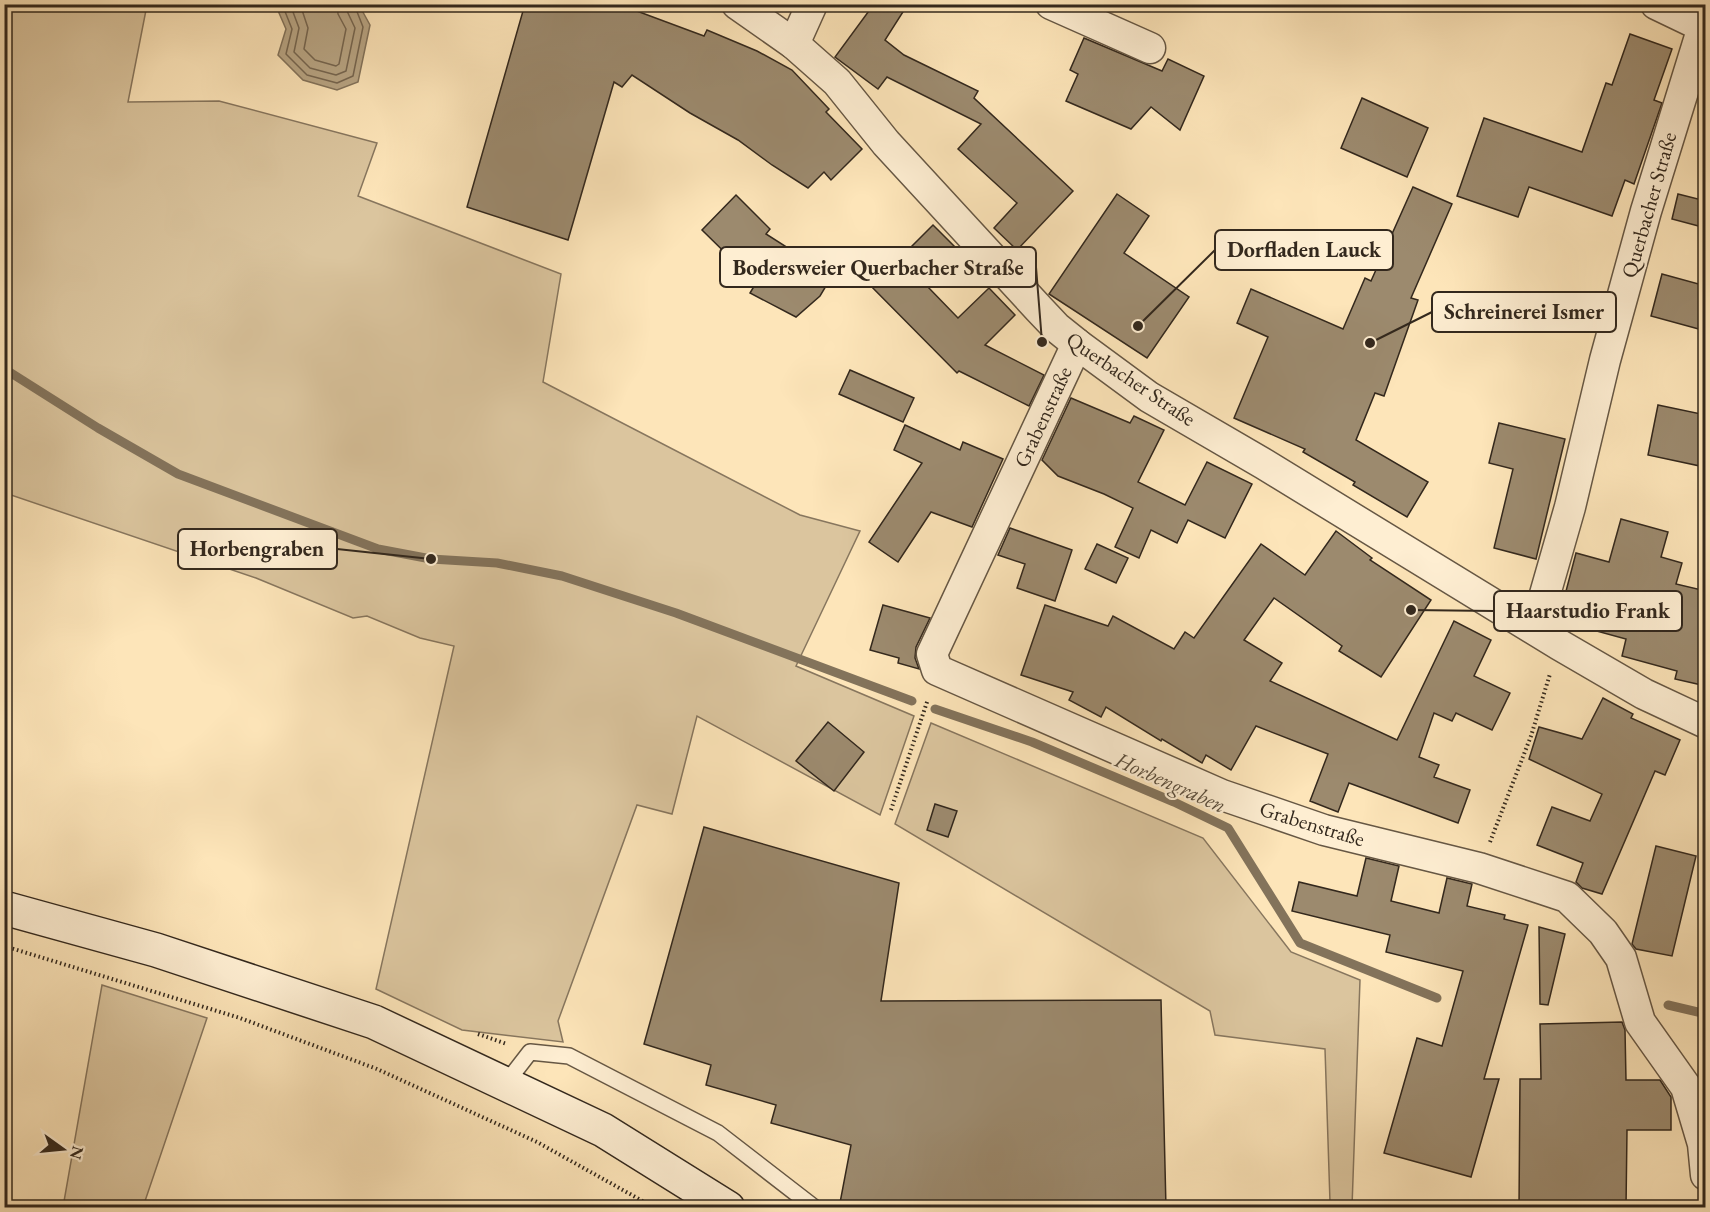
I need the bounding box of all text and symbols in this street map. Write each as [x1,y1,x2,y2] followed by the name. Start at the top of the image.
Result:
[1615,129,1683,281] street label: Querbacher Straße
[1215,230,1393,270] callout: Dorfladen Lauck
[1227,235,1382,264] text: Dorfladen Lauck
[720,247,1036,287] callout: Bodersweier Querbacher Straße
[732,253,1024,282] text: Bodersweier Querbacher Straße
[1432,292,1616,332] callout: Schreinerei Ismer
[1444,297,1605,326] text: Schreinerei Ismer
[1061,325,1201,433] street label: Querbacher Straße
[1007,362,1078,472] street label: Grabenstraße
[178,529,337,569] callout: Horbengraben
[190,534,325,563] text: Horbengraben
[1494,591,1682,631] callout: Haarstudio Frank
[1506,596,1671,625] text: Haarstudio Frank
[1110,745,1231,820] water label: Horbengraben
[1256,795,1368,852] street label: Grabenstraße
[33,1119,93,1179] north arrow
[65,1144,89,1162] text: N

